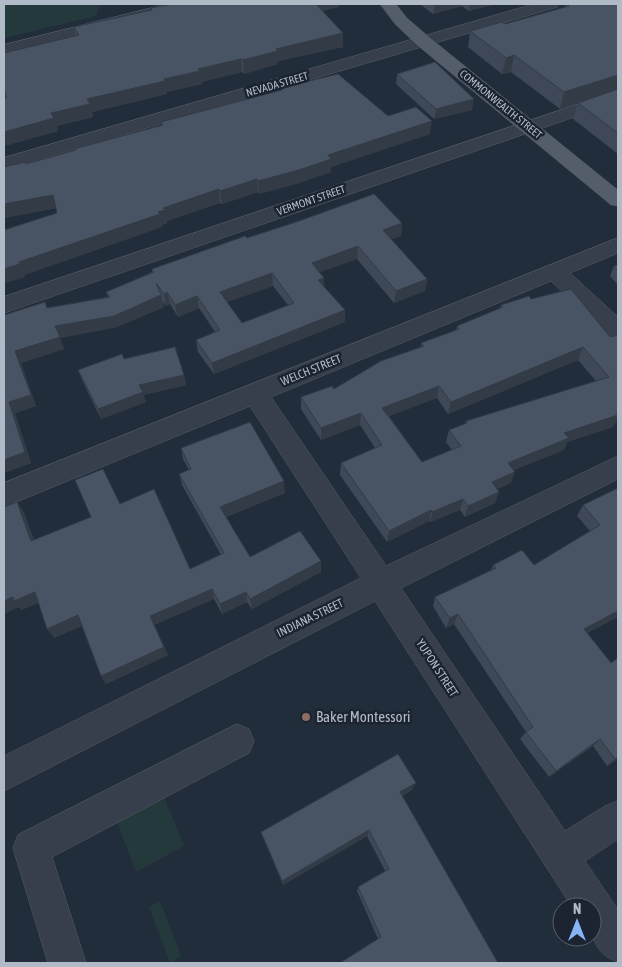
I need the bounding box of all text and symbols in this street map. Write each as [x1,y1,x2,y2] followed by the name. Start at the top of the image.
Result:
[458,67,545,141] street label: COMMONWEALTH STREET
[245,69,310,99] street label: NEVADA STREET
[275,183,347,217] street label: VERMONT STREET
[279,351,344,388] street label: WELCH STREET
[274,596,346,640] street label: INDIANA STREET
[413,637,461,700] street label: YUPON STREET
[316,708,411,725] place label: Baker Montessori
[300,711,312,723] marker: Baker Montessori
[552,897,602,947] north arrow
[573,901,581,917] text: N

